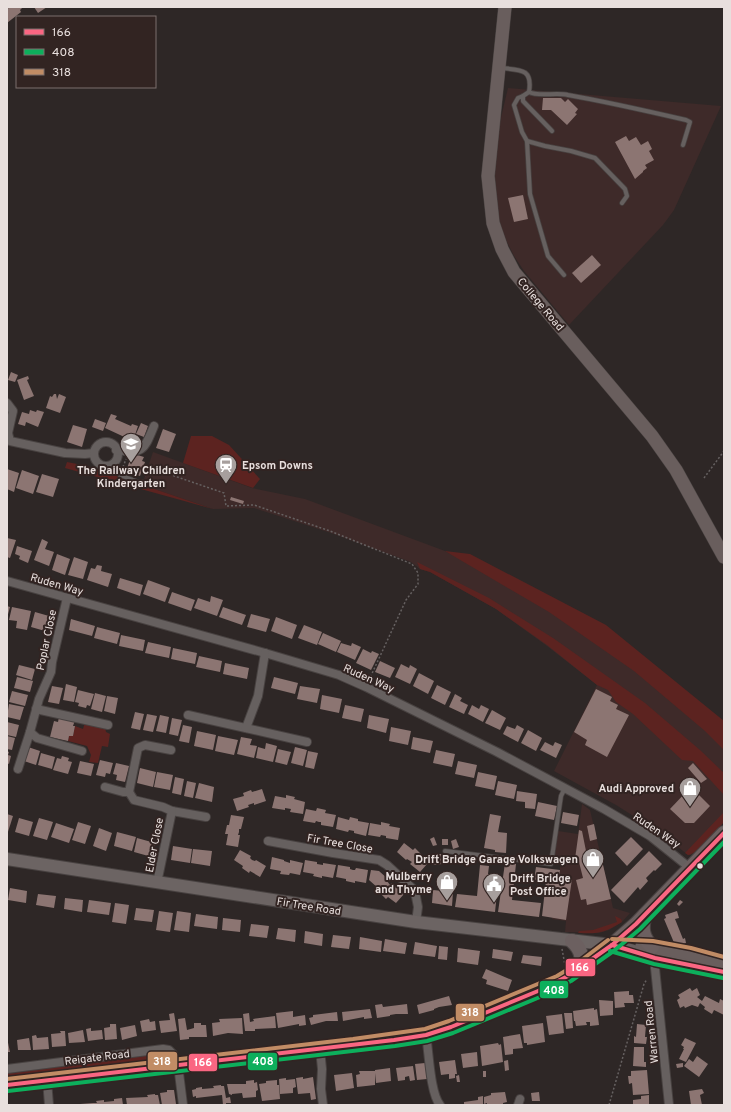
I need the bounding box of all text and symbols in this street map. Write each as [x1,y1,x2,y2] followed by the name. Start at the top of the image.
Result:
[16,16,156,88] legend
[52,25,71,41] text: 166
[52,45,75,61] text: 408
[52,65,71,81] text: 318
[514,275,567,334] street label: College Road
[118,431,144,464] school or university icon: The Railway Children Kindergarten
[213,452,239,485] station icon: Epsom Downs
[242,459,313,473] place label: Epsom Downs
[77,464,185,491] place label: The Railway Children Kindergarten
[29,571,85,599] street label: Ruden Way
[34,608,60,672] street label: Poplar Close
[341,661,397,696] street label: Ruden Way
[677,775,703,808] shop icon: Audi Approved
[598,782,674,796] place label: Audi Approved
[630,810,683,852] street label: Ruden Way
[143,817,167,874] street label: Elder Close
[306,831,374,857] street label: Fir Tree Close
[580,846,606,879] shop icon: Drift Bridge Garage Volkswagen
[415,853,578,867] place label: Drift Bridge Garage Volkswagen
[695,861,705,871] unlabelled marker
[434,869,460,902] shop icon: Mulberry and Thyme
[375,870,432,897] place label: Mulberry and Thyme
[481,871,507,904] public building icon: Drift Bridge Post Office
[510,872,571,899] place label: Drift Bridge Post Office
[276,895,342,919] street label: Fir Tree Road
[565,958,596,977] line badge: 166
[571,961,589,975] text: 166
[539,980,569,999] line badge: 408
[543,984,565,998] text: 408
[642,1000,662,1064] street label: Warren Road
[455,1003,485,1022] line badge: 318
[461,1006,479,1020] text: 318
[64,1047,131,1069] street label: Reigate Road
[147,1051,178,1071] line badge: 318
[247,1052,278,1071] line badge: 408
[188,1053,218,1072] line badge: 166
[153,1055,171,1069] text: 318
[252,1055,274,1069] text: 408
[194,1056,212,1070] text: 166

